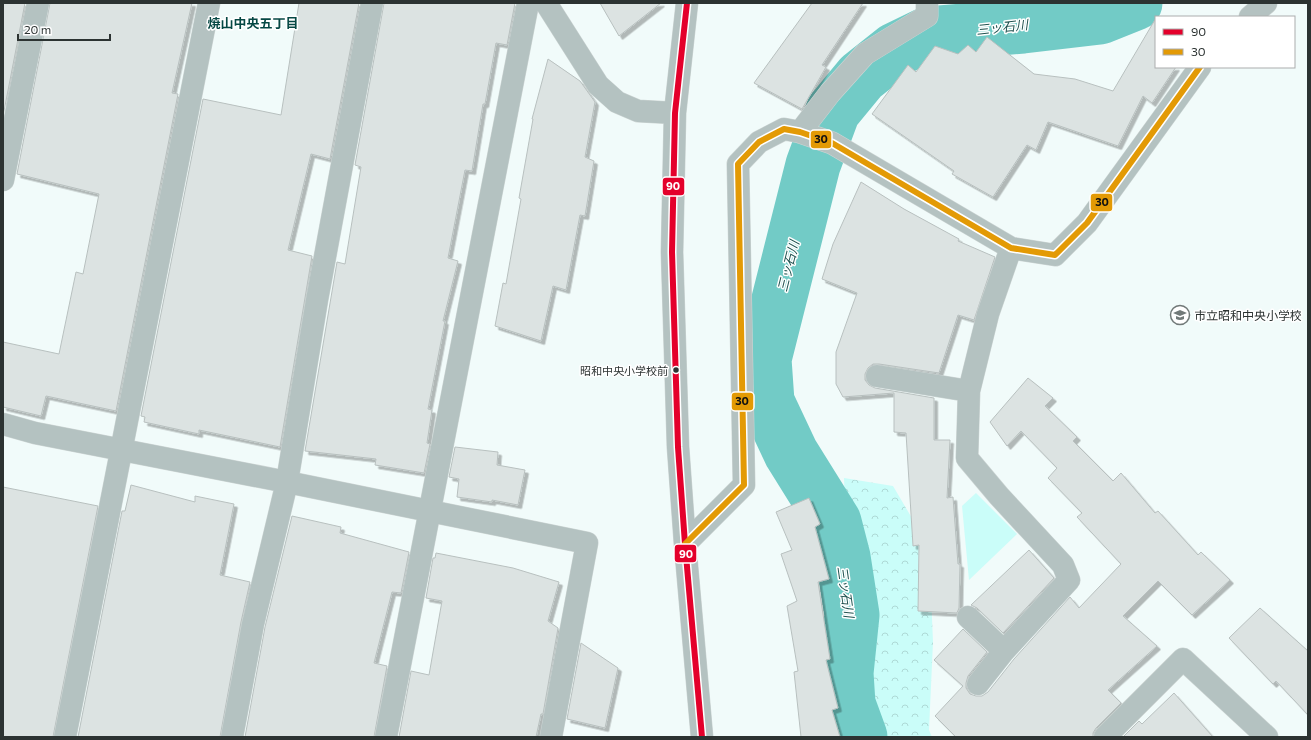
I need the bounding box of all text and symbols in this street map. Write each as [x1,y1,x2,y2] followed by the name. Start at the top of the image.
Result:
[207,15,299,31] district label: 焼山中央五丁目
[18,16,110,42] scale bar
[975,16,1031,38] water label: 三ッ石川
[1155,16,1295,68] legend
[24,22,51,36] text: 20 m
[1191,24,1206,38] text: 90
[1191,44,1206,58] text: 30
[810,130,832,149] line badge: 30
[814,132,828,145] text: 30
[662,177,685,196] line badge: 90
[666,179,680,192] text: 90
[1090,193,1113,212] line badge: 30
[1095,195,1109,208] text: 30
[774,237,803,293] water label: 三ッ石川
[1169,304,1191,326] school or university icon: 市立昭和中央小学校
[1194,308,1302,322] place label: 市立昭和中央小学校
[580,364,668,377] place label: 昭和中央小学校前
[671,365,681,375] marker: 昭和中央小学校前
[731,392,754,411] line badge: 30
[735,394,749,407] text: 30
[674,544,697,563] line badge: 90
[679,547,693,560] text: 90
[834,565,858,621] water label: 三ッ石川

